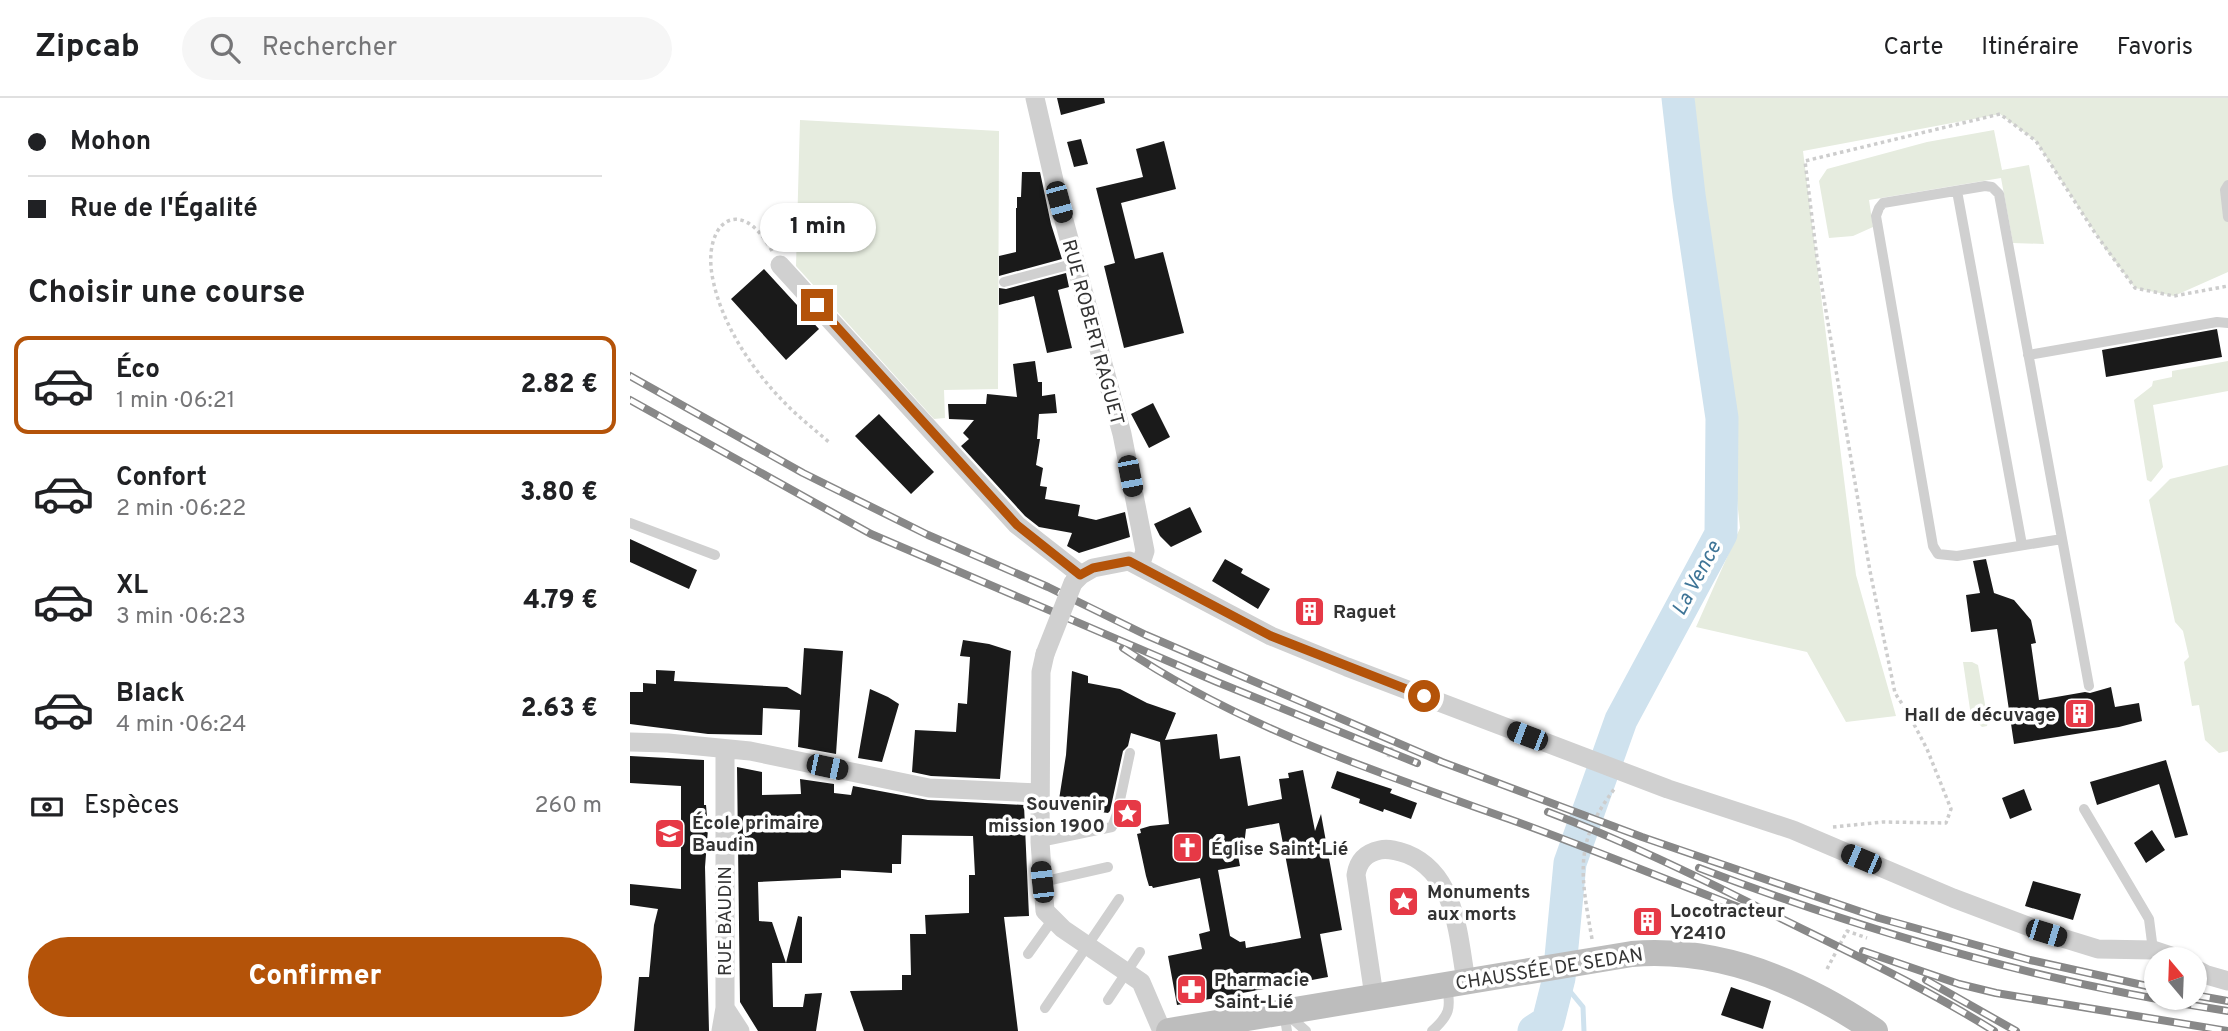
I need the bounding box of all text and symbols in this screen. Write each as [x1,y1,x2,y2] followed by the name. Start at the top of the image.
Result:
[182,17,672,80] search box
[35,27,140,69] text: Zipcab
[206,29,244,67] icon: search
[262,32,397,65] text: Rechercher
[1883,33,1943,63] text: Carte
[1981,33,2079,63] text: Itinéraire
[2117,33,2193,63] text: Favoris
[70,126,151,159] text: Mohon
[1044,179,1075,225] car
[70,193,258,226] text: Rue de l'Égalité
[759,204,875,252] callout: 1 min
[790,213,846,242] text: 1 min
[1056,237,1128,428] street label: RUE ROBERT RAGUET
[28,274,305,314] text: Choisir une course
[801,289,833,321] route end
[32,354,95,417] icon: car
[116,354,160,387] text: Éco
[520,369,598,402] text: 2.82 €
[116,387,235,416] text: 1 min · 06:21
[1116,453,1145,499] car
[32,462,95,525] icon: car
[116,462,207,495] text: Confort
[520,477,598,510] text: 3.80 €
[116,495,246,524] text: 2 min · 06:22
[1666,536,1729,621] water label: La Vence
[32,570,95,633] icon: car
[116,570,148,603] text: XL
[523,585,598,618] text: 4.79 €
[1293,594,1327,628] building icon: Raguet
[1333,601,1396,625] place label: Raguet
[116,603,246,632] text: 3 min · 06:23
[32,678,95,741] icon: car
[116,678,185,711] text: Black
[1408,680,1440,712] route start
[521,693,598,726] text: 2.63 €
[2062,697,2096,731] building icon: Hall de décuvage
[1904,704,2056,728] place label: Hall de décuvage
[116,711,247,740] text: 4 min · 06:24
[1504,719,1551,753] car
[805,752,850,782] car
[28,788,66,826] icon: cash
[84,790,180,823] text: Espèces
[535,792,602,821] text: 260 m
[988,793,1105,839] place label: Souvenir mission 1900
[1111,797,1145,831] place icon: Souvenir mission 1900
[692,811,820,858] place label: École primaire Baudin
[652,816,686,850] school or university icon: École primaire Baudin
[1171,831,1205,865] church icon: Église Saint-Lié
[1211,837,1348,862] place label: Église Saint-Lié
[1838,841,1885,877] car
[1030,860,1055,904] car
[714,866,738,976] street label: RUE BAUDIN
[1427,881,1530,927] place label: Monuments aux morts
[1387,885,1421,919] place icon: Monuments aux morts
[1670,900,1785,946] place label: Locotracteur Y2410
[1630,904,1664,938] building icon: Locotracteur Y2410
[2023,917,2070,949] car
[28,937,602,1017] button: Confirmer
[1454,942,1645,997] street label: CHAUSSÉE DE SEDAN
[2144,947,2207,1010] north arrow
[2144,947,2207,1010] map controls
[1214,969,1309,1015] place label: Pharmacie Saint-Lié
[1174,973,1208,1007] pharmacy icon: Pharmacie Saint-Lié

